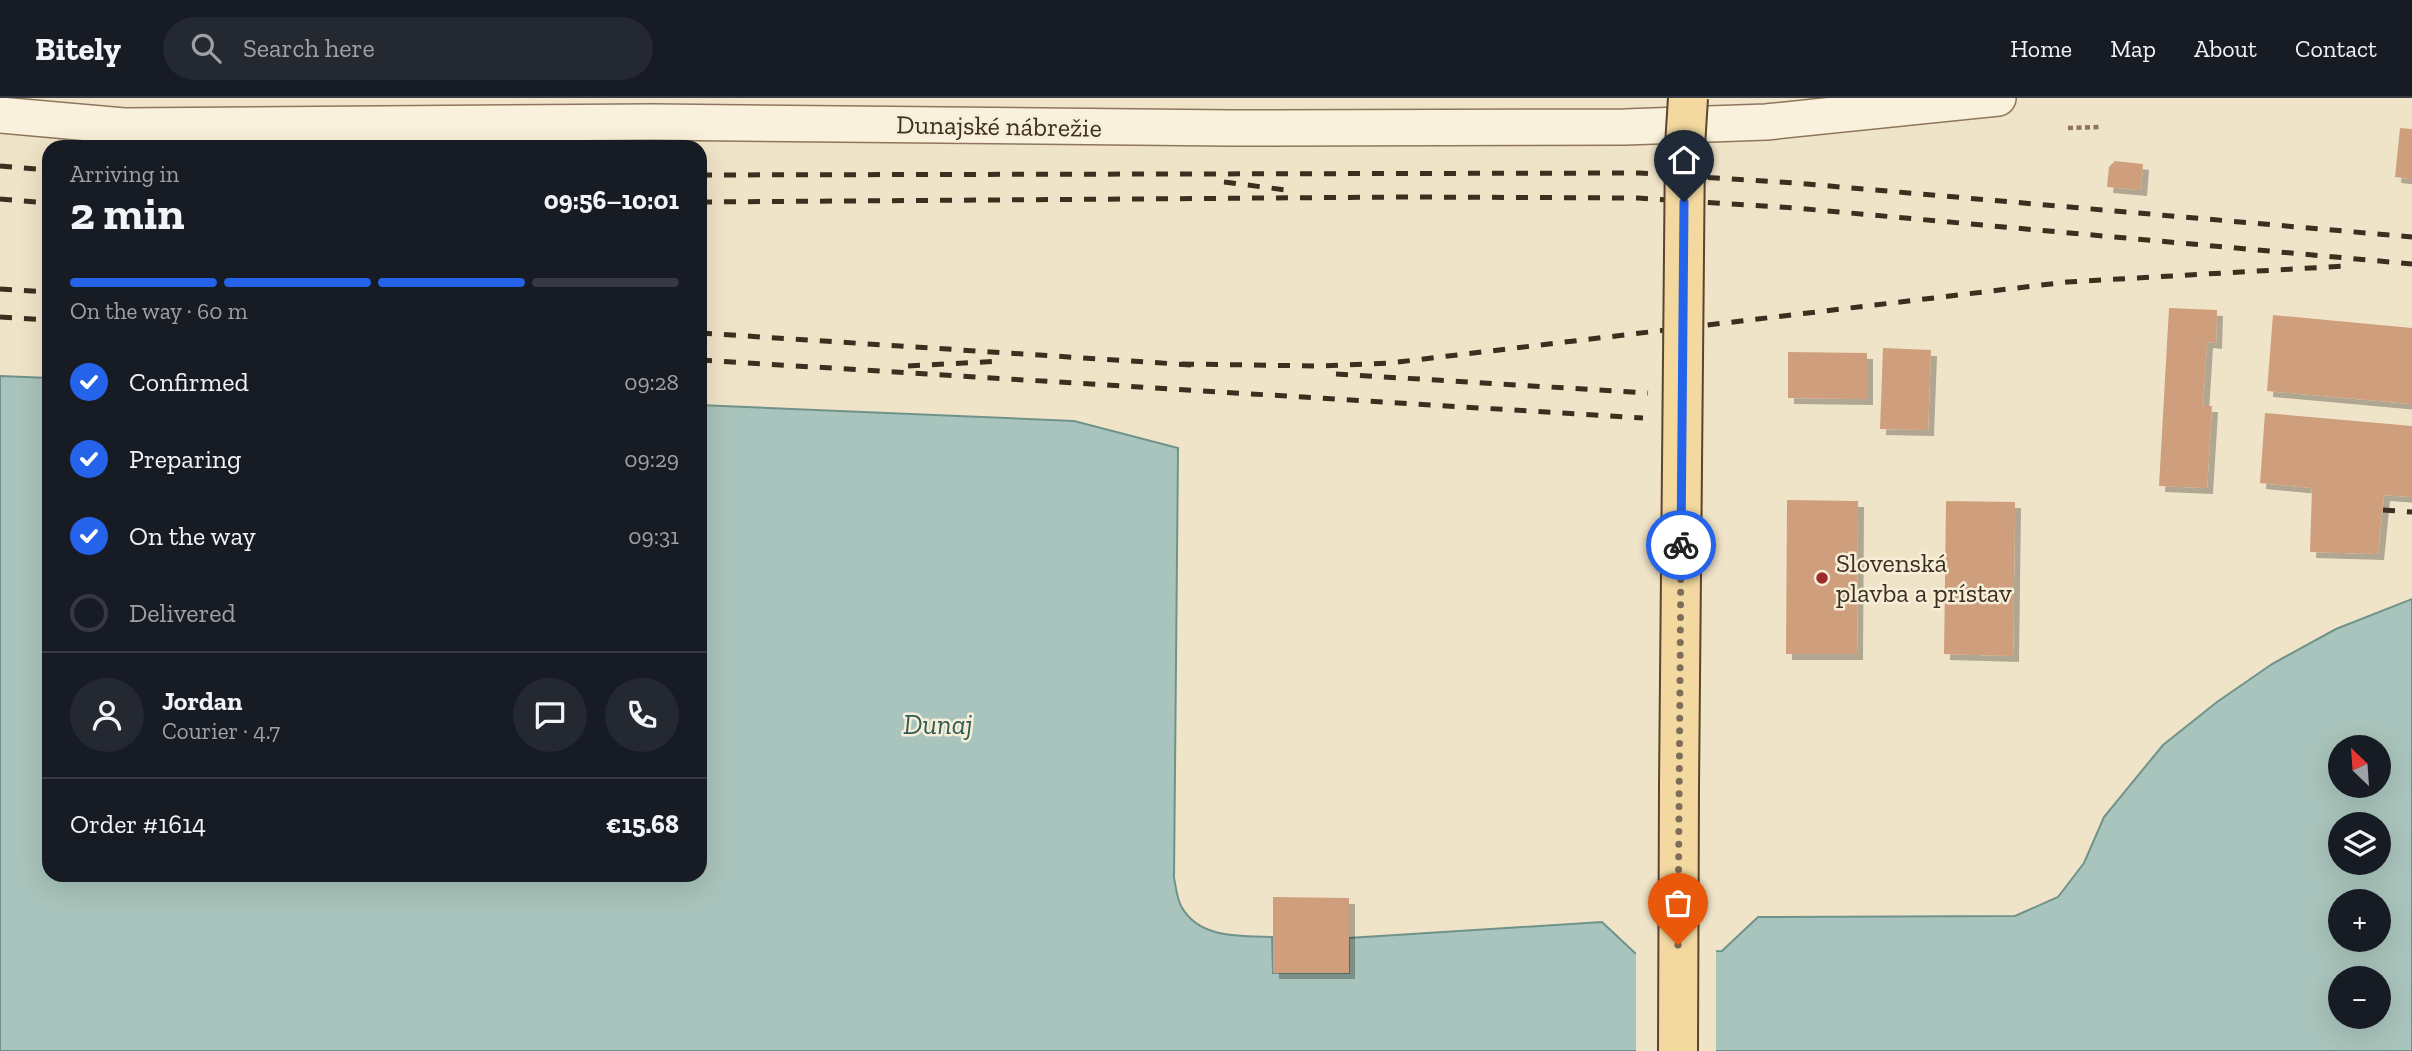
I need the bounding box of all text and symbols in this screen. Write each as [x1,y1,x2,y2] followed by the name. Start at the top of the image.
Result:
[163,17,653,80] search box
[35,29,121,68] text: Bitely
[187,29,225,67] icon: search
[243,32,375,64] text: Search here
[2010,34,2072,63] text: Home
[2110,34,2156,63] text: Map
[2194,34,2257,63] text: About
[2295,34,2377,63] text: Contact
[896,108,1102,144] street label: Dunajské nábrežie
[1654,130,1714,202] pin
[1665,141,1703,179] icon: home
[70,160,179,188] text: Arriving in
[544,184,679,216] text: 09:56–10:01
[70,186,185,241] text: 2 min
[70,297,248,325] text: On the way · 60 m
[70,363,108,401] icon: check
[129,366,249,398] text: Confirmed
[624,368,679,396] text: 09:28
[70,440,108,478] icon: check
[129,443,241,475] text: Preparing
[624,445,679,473] text: 09:29
[1646,510,1716,580] courier
[70,517,108,555] icon: check
[129,520,256,552] text: On the way
[628,522,679,550] text: 09:31
[1662,526,1700,564] icon: bike
[1836,547,2012,609] place label: Slovenská plavba a prístav
[1814,570,1830,586] marker: Slovenská plavba a prístav
[129,597,236,629] text: Delivered
[70,678,144,752] button: person
[513,678,587,752] button: chat
[605,678,679,752] button: phone
[162,685,242,717] text: Jordan
[903,708,973,741] water label: Dunaj
[162,717,280,745] text: Courier · 4.7
[2328,735,2390,798] north arrow
[2328,735,2391,1029] map controls
[70,808,206,840] text: Order #1614
[606,808,679,840] text: €15.68
[2328,812,2391,875] button: layers
[1648,873,1708,945] pin
[1659,884,1697,922] icon: bag
[2328,889,2391,952] button: +
[2328,966,2391,1029] button: −

